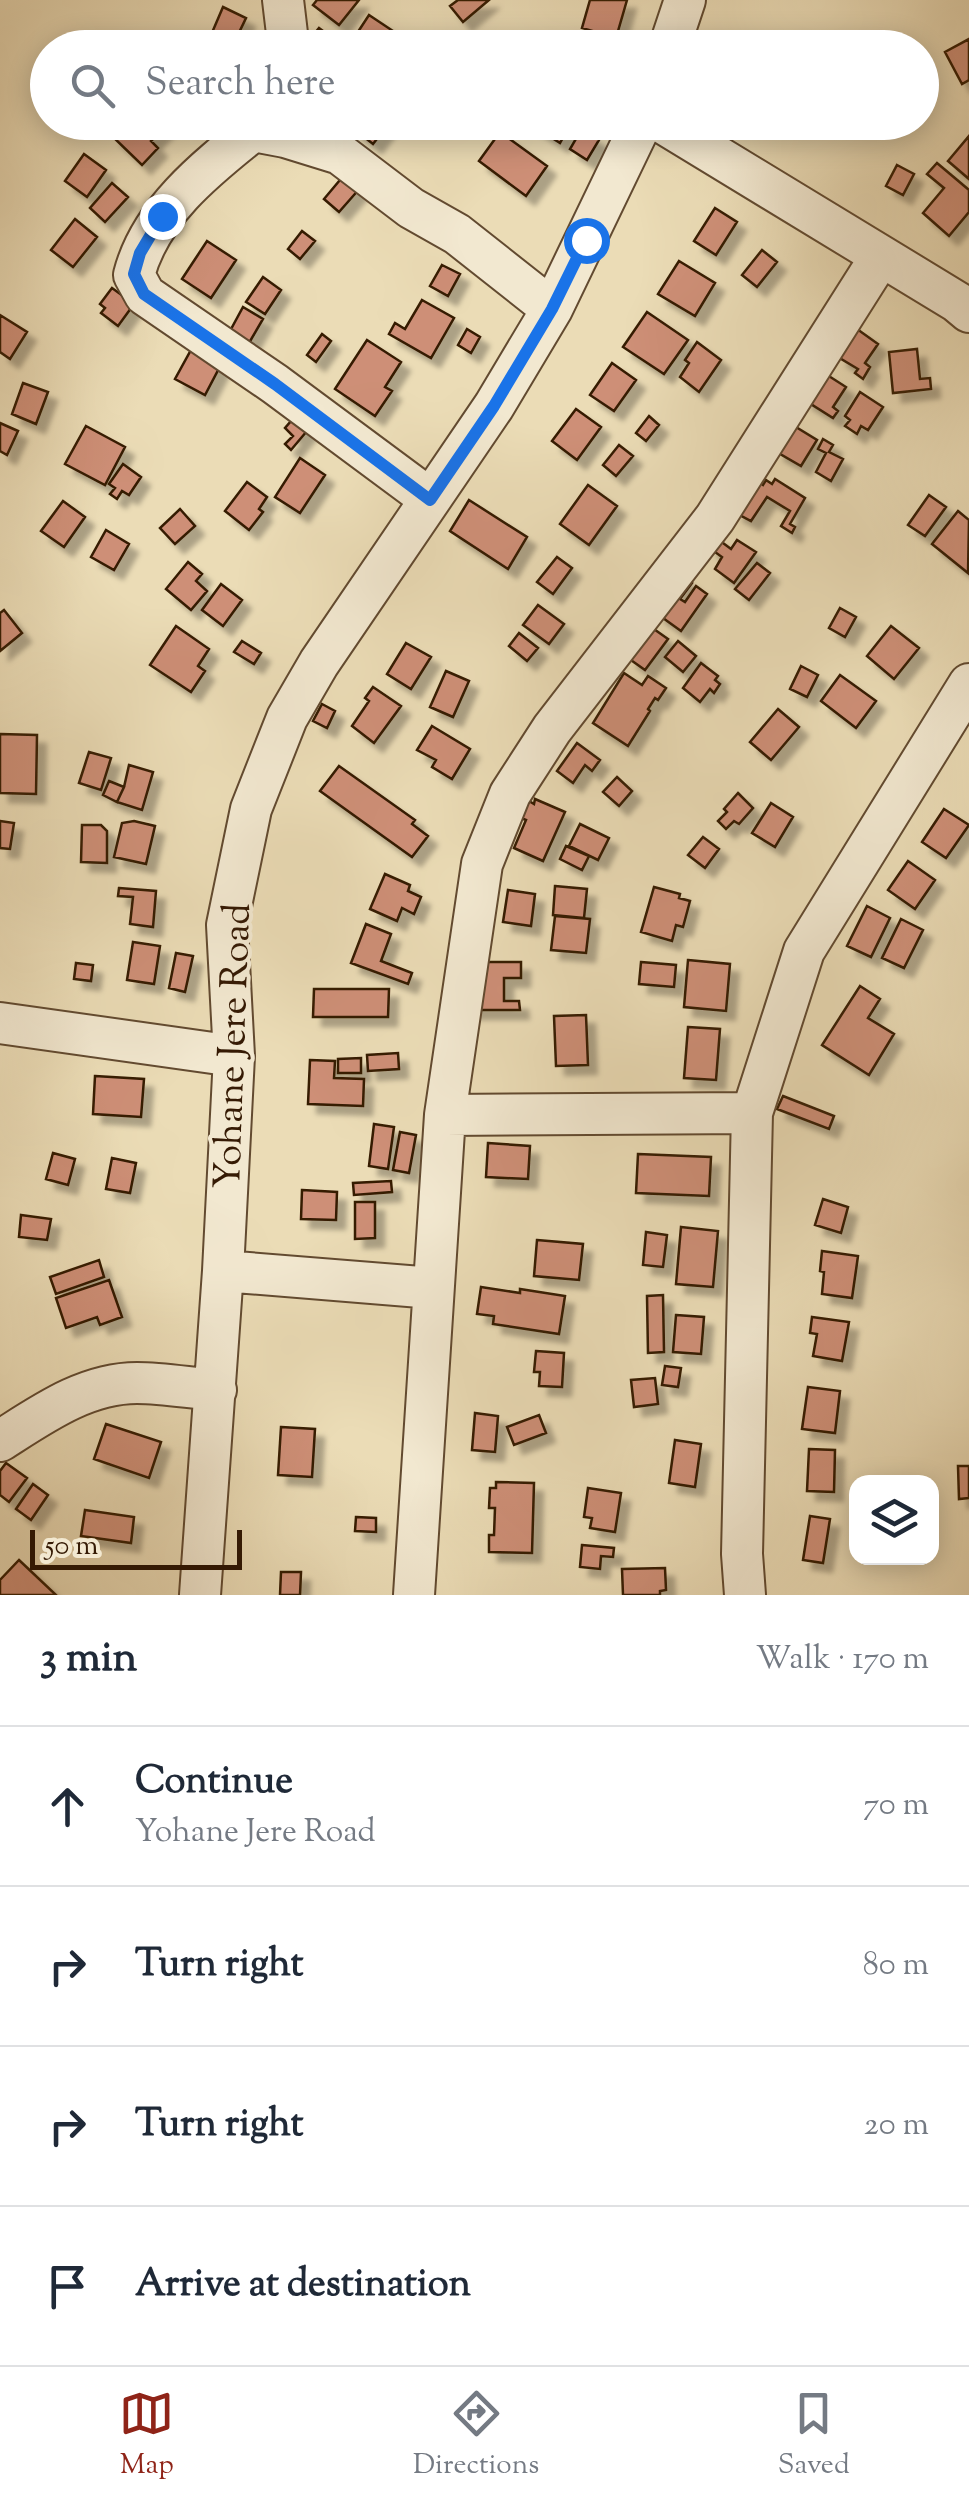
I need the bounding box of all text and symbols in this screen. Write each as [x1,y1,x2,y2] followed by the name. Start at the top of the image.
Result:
[30,30,939,140] search box
[65,58,120,113] icon: search
[145,58,336,112] text: Search here
[140,194,186,240] route end
[564,218,610,264] route start
[203,902,267,1190] street label: Yohane Jere Road
[849,1475,939,1565] map controls
[849,1475,939,1565] button: layers
[30,1525,242,1570] scale bar
[45,1527,99,1567] text: 50 m
[40,1630,137,1690] text: 3 min
[756,1637,929,1683] text: Walk · 170 m
[135,1756,293,1810] text: Continue
[40,1779,95,1834] icon: ahead
[863,1783,929,1829] text: 70 m
[135,1810,376,1856] text: Yohane Jere Road
[40,1939,95,1994] icon: right
[135,1939,303,1993] text: Turn right
[863,1943,929,1989] text: 80 m
[40,2099,95,2154] icon: right
[135,2099,303,2153] text: Turn right
[864,2103,929,2149] text: 20 m
[40,2259,95,2314] icon: arrive
[135,2259,471,2313] text: Arrive at destination
[119,2386,174,2486] tab: Map
[413,2386,539,2486] tab: Directions
[778,2386,850,2486] tab: Saved

